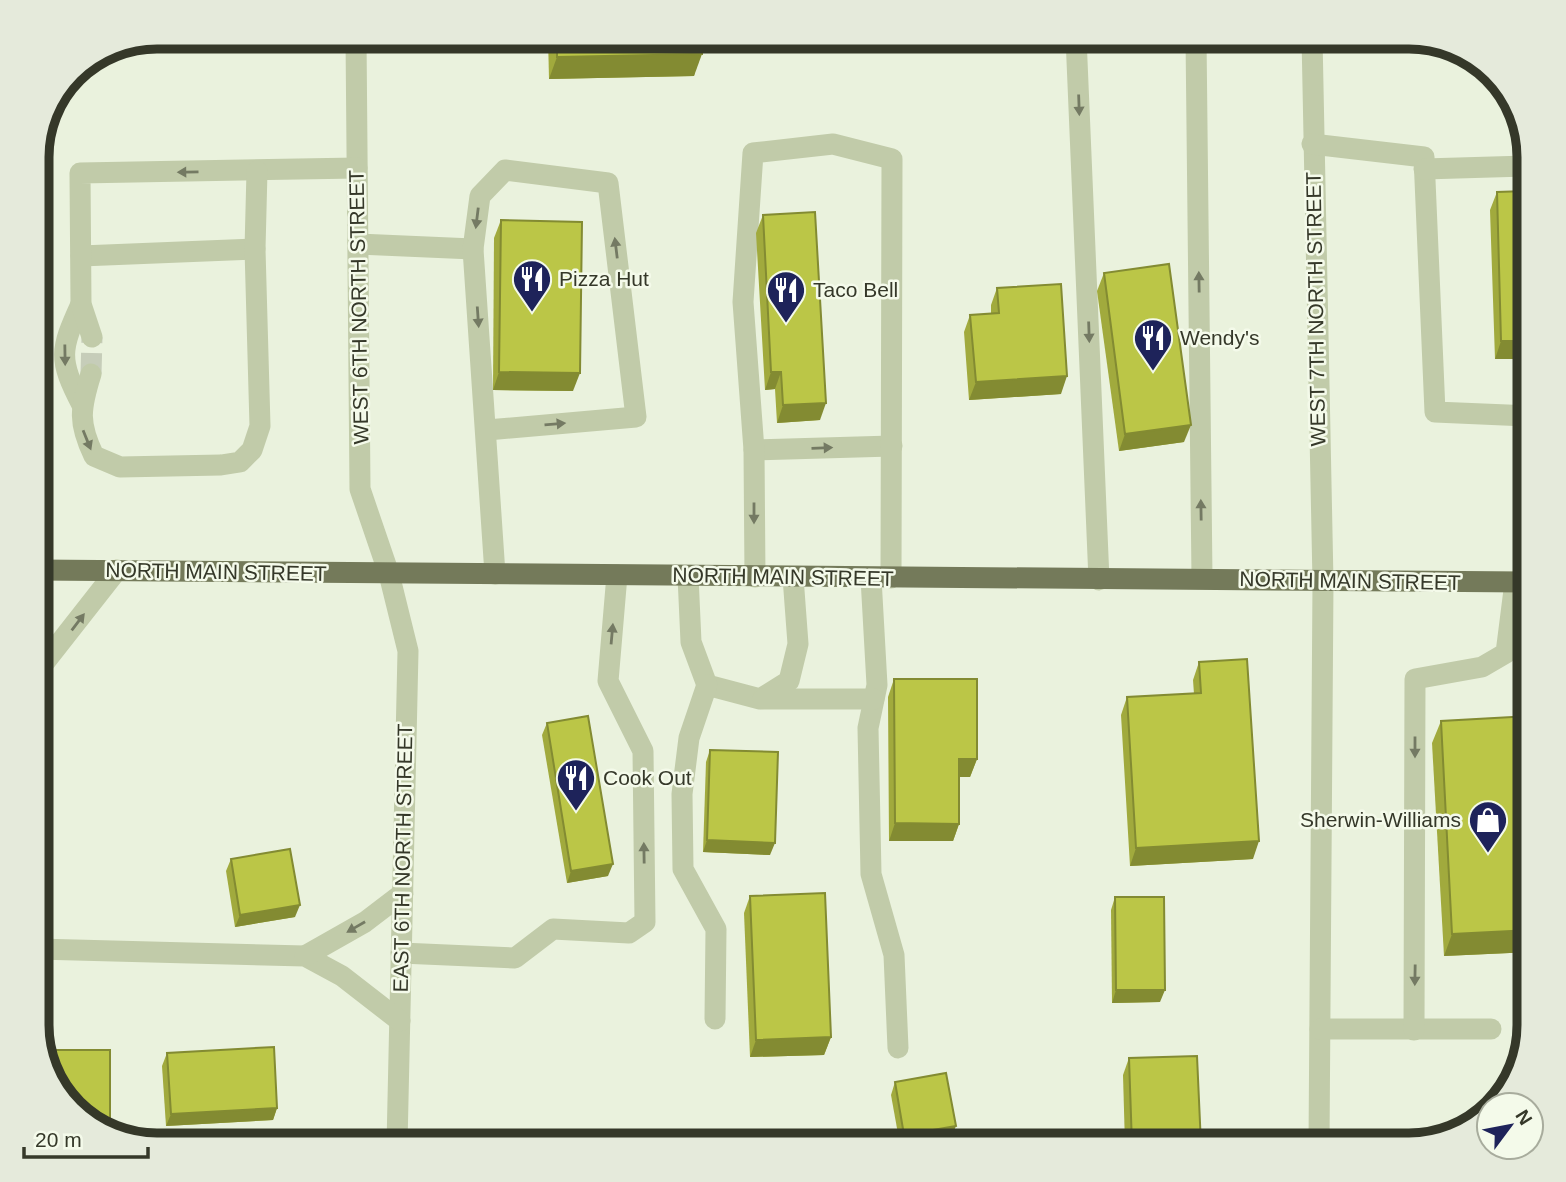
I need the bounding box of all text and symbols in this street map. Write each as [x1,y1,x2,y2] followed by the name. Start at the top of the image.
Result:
[1074,94,1085,116] one-way arrow
[177,166,199,178] one-way arrow
[345,169,372,444] street label: WEST 6TH NORTH STREET
[1302,171,1329,446] street label: WEST 7TH NORTH STREET
[472,207,483,229] one-way arrow
[610,236,621,258] one-way arrow
[511,258,553,313] restaurant icon: Pizza Hut
[559,267,649,290] place label: Pizza Hut
[765,269,807,324] restaurant icon: Taco Bell
[1193,271,1205,293] one-way arrow
[813,278,898,301] place label: Taco Bell
[473,306,484,328] one-way arrow
[1132,317,1174,372] restaurant icon: Wendy's
[1083,321,1094,343] one-way arrow
[1180,326,1260,349] place label: Wendy's
[59,344,71,366] one-way arrow
[544,418,566,429] one-way arrow
[82,430,93,451] one-way arrow
[811,442,833,453] one-way arrow
[1196,499,1207,521] one-way arrow
[748,502,760,524] one-way arrow
[105,558,327,585] street label: NORTH MAIN STREET
[672,563,894,590] street label: NORTH MAIN STREET
[1239,567,1461,594] street label: NORTH MAIN STREET
[70,613,85,631] one-way arrow
[607,623,618,645] one-way arrow
[389,723,416,993] street label: EAST 6TH NORTH STREET
[1409,737,1421,759] one-way arrow
[555,757,597,812] restaurant icon: Cook Out
[603,766,692,789] place label: Cook Out
[1467,799,1509,854] shop icon: Sherwin-Williams
[1300,808,1461,831] place label: Sherwin-Williams
[638,842,650,864] one-way arrow
[346,921,365,933] one-way arrow
[1409,964,1421,986] one-way arrow
[1475,1091,1545,1161] north arrow
[1511,1106,1537,1129] text: N
[24,1116,149,1160] scale bar
[35,1128,82,1151] text: 20 m

